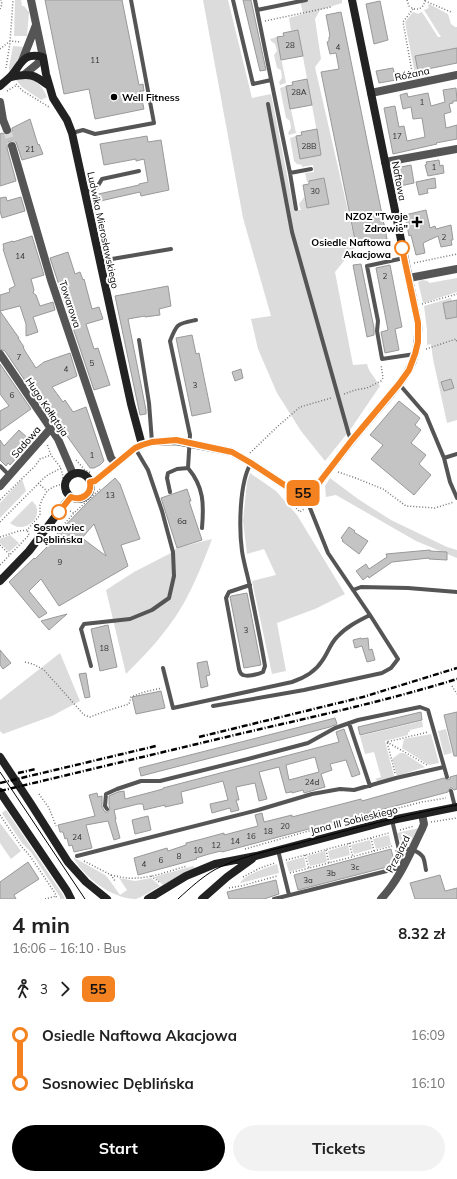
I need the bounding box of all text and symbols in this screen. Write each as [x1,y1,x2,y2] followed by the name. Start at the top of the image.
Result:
[285,40,295,50] house number: 28
[336,42,341,52] house number: 4
[90,55,100,65] house number: 11
[393,64,431,84] street label: Różana
[291,87,307,97] house number: 28A
[122,91,180,104] place label: Well Fitness
[109,92,119,102] marker: Well Fitness
[420,97,425,107] house number: 1
[392,131,402,141] house number: 17
[301,141,317,151] house number: 28B
[25,144,35,154] house number: 21
[389,160,409,202] street label: Naftowa
[432,162,437,172] house number: 1
[84,170,122,290] street label: Ludwika Mierosławskiego
[310,186,320,196] house number: 30
[345,210,409,235] place label: NZOZ "Twoje Zdrowie"
[411,216,423,228] marker: NZOZ "Twoje Zdrowie"
[442,232,447,242] house number: 2
[311,236,391,261] place label: Osiedle Naftowa Akacjowa
[394,240,410,256] marker: Osiedle Naftowa Akacjowa
[15,251,25,261] house number: 14
[383,271,388,281] house number: 2
[56,279,84,329] street label: Towarowa
[17,352,22,362] house number: 7
[90,358,95,368] house number: 5
[64,364,69,374] house number: 4
[22,375,72,439] street label: Hugo Kołłątaja
[193,380,198,390] house number: 3
[10,390,15,400] house number: 6
[8,423,44,461] street label: Sadowa
[90,450,95,460] house number: 1
[285,480,321,506] line badge: 55
[295,484,311,502] text: 55
[105,490,115,500] house number: 13
[51,504,67,520] marker: Sosnowiec Dęblińska
[177,516,187,526] house number: 6a
[33,521,85,546] place label: Sosnowiec Dęblińska
[58,557,63,567] house number: 9
[244,625,249,635] house number: 3
[99,643,109,653] house number: 18
[305,777,319,787] house number: 24d
[309,803,399,837] street label: Jana III Sobieskiego
[280,821,290,831] house number: 20
[263,826,273,836] house number: 18
[246,831,256,841] house number: 16
[72,832,82,842] house number: 24
[383,833,413,875] street label: Przejazd
[230,836,240,846] house number: 14
[211,840,221,850] house number: 12
[193,845,203,855] house number: 10
[177,851,182,861] house number: 8
[159,855,164,865] house number: 6
[142,859,147,869] house number: 4
[351,862,359,872] house number: 3c
[326,868,336,878] house number: 3b
[303,875,313,885] house number: 3a
[12,911,70,939] text: 4 min
[398,924,445,943] text: 8.32 zł
[12,940,126,956] text: 16:06 – 16:10 · Bus
[12,978,34,1000] icon: walk
[54,978,76,1000] icon: forward
[90,980,107,998] text: 55
[40,981,48,997] text: 3
[42,1026,237,1045] text: Osiedle Naftowa Akacjowa
[411,1027,445,1043] text: 16:09
[42,1074,194,1093] text: Sosnowiec Dęblińska
[411,1075,445,1091] text: 16:10
[12,1125,225,1171] button: Start
[233,1125,445,1171] button: Tickets

